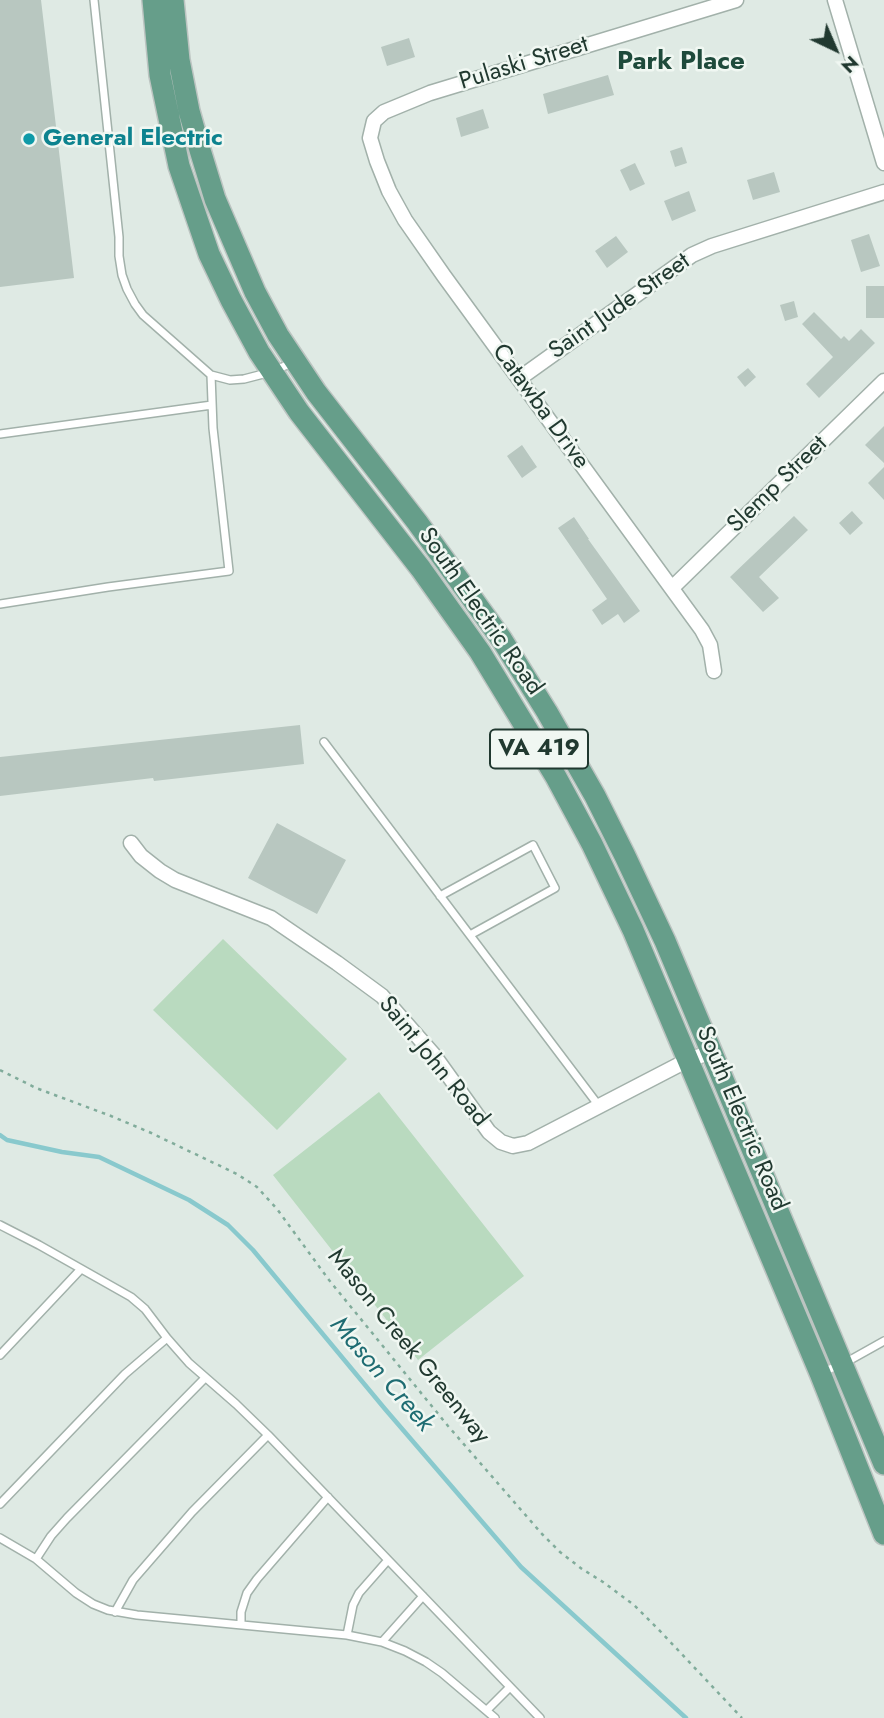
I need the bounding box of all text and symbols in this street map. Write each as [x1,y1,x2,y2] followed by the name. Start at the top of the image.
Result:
[800,14,870,84] north arrow
[456,31,592,97] street label: Pulaski Street
[617,47,745,79] district label: Park Place
[835,50,865,79] text: N
[43,125,223,153] place label: General Electric
[21,131,37,147] marker: General Electric
[544,248,696,366] street label: Saint Jude Street
[485,339,595,475] street label: Catawba Drive
[722,430,834,540] street label: Slemp Street
[412,523,548,701] street label: South Electric Road
[490,730,588,768] road number: VA 419
[372,991,494,1133] street label: Saint John Road
[689,1022,793,1216] street label: South Electric Road
[321,1244,495,1450] street label: Mason Creek Greenway
[322,1311,440,1439] water label: Mason Creek

